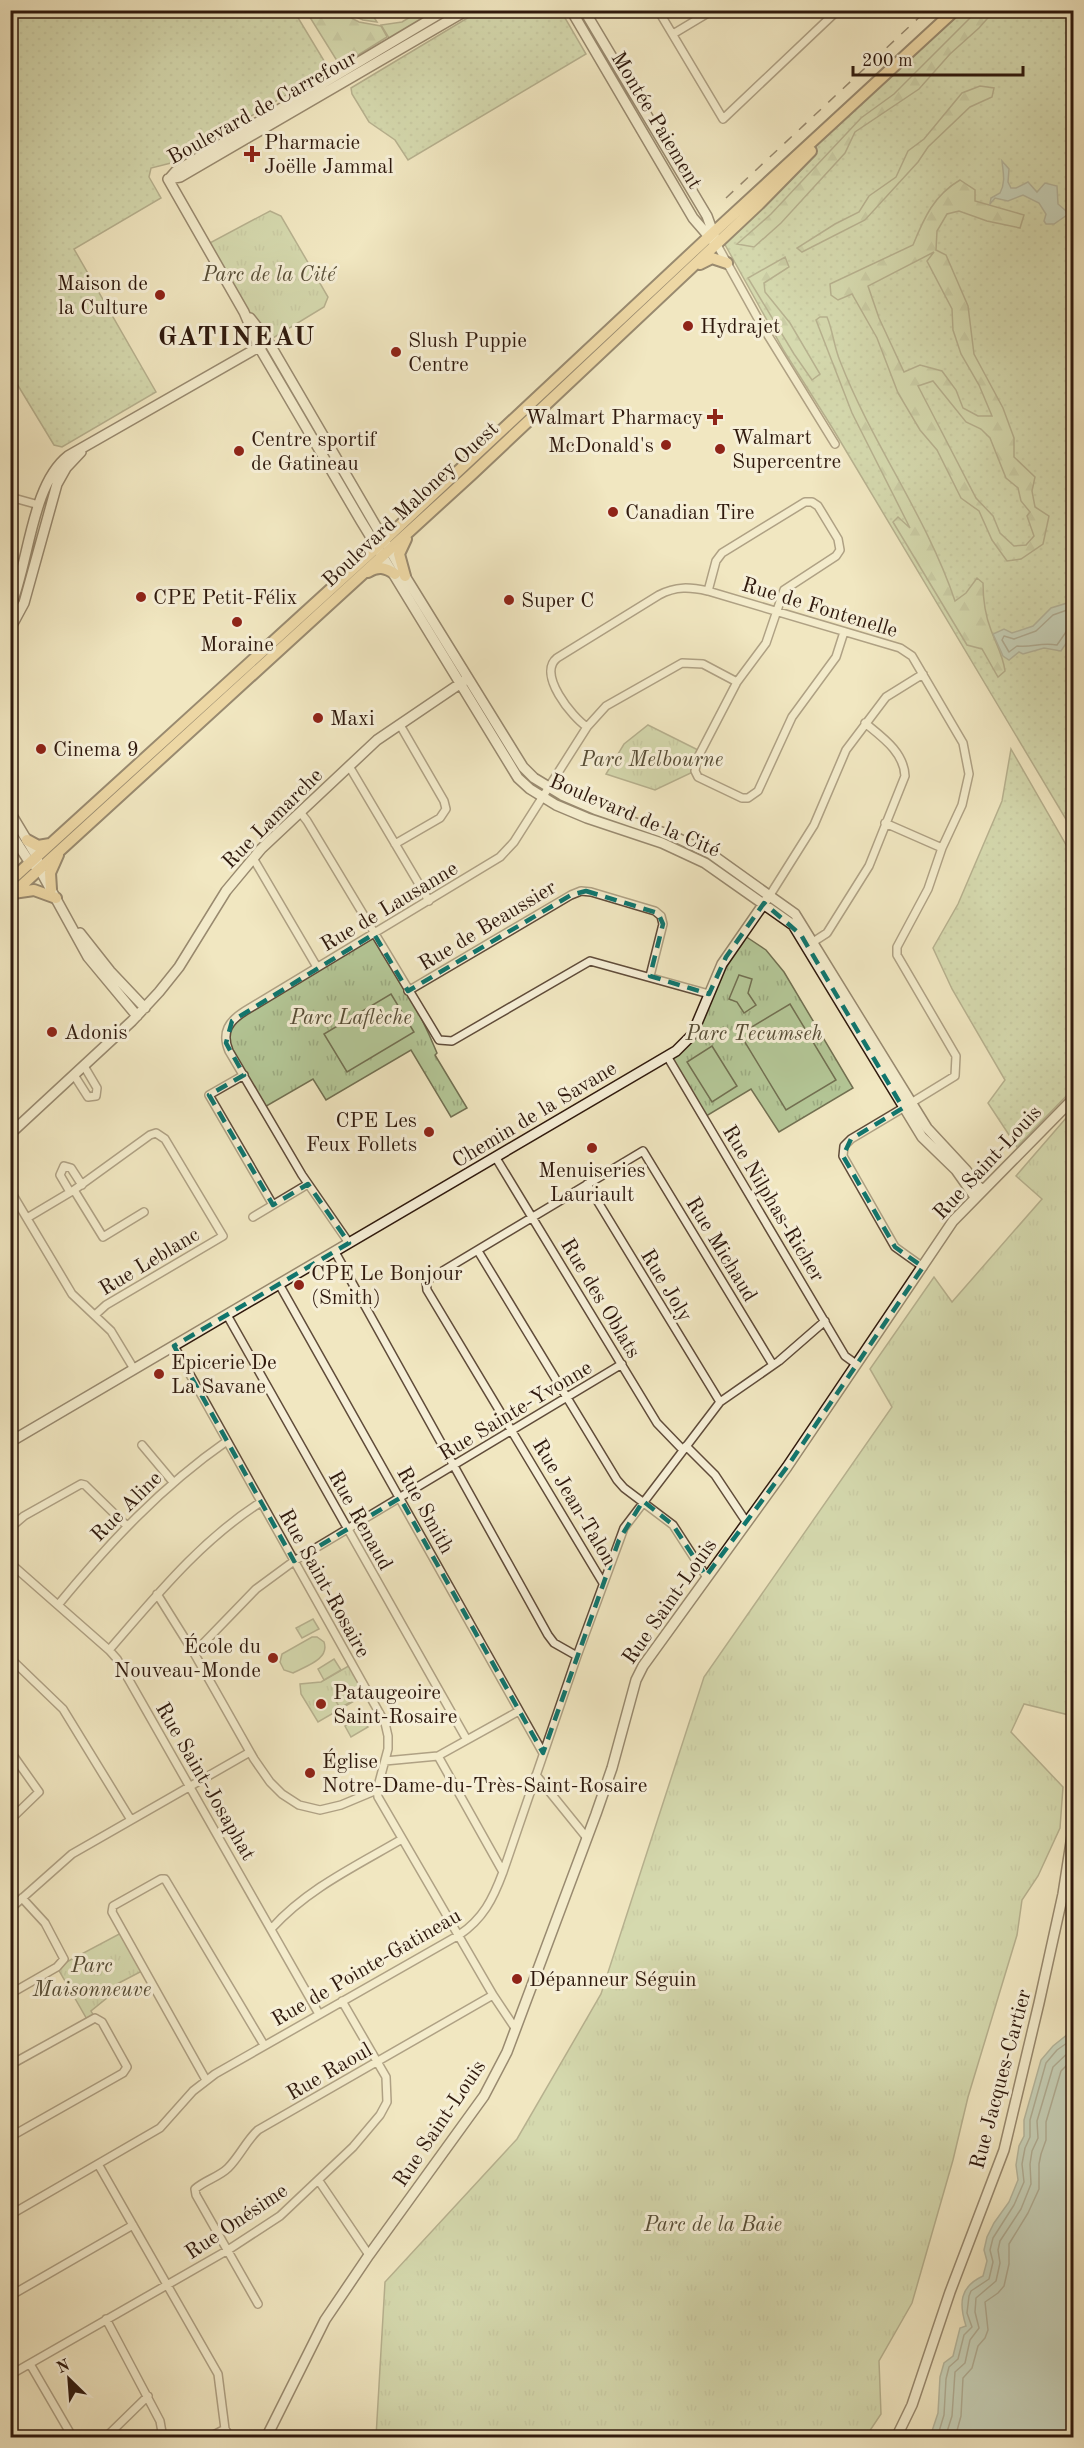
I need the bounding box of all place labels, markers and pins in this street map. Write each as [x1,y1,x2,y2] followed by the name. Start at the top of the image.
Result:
[264,133,394,178] place label: Pharmacie Joëlle Jammal
[245,147,259,161] marker: Pharmacie Joëlle Jammal
[57,274,148,319] place label: Maison de la Culture
[153,288,167,302] marker: Maison de la Culture
[700,317,780,338] place label: Hydrajet
[681,319,695,333] marker: Hydrajet
[408,331,527,376] place label: Slush Puppie Centre
[389,345,403,359] marker: Slush Puppie Centre
[525,408,703,429] place label: Walmart Pharmacy
[708,410,722,424] marker: Walmart Pharmacy
[732,428,841,473] place label: Walmart Supercentre
[251,430,378,475] place label: Centre sportif de Gatineau
[548,436,654,457] place label: McDonald's
[659,438,673,452] marker: McDonald's
[713,442,727,456] marker: Walmart Supercentre
[232,444,246,458] marker: Centre sportif de Gatineau
[625,503,754,524] place label: Canadian Tire
[606,505,620,519] marker: Canadian Tire
[153,588,297,609] place label: CPE Petit-Félix
[134,590,148,604] marker: CPE Petit-Félix
[521,591,594,612] place label: Super C
[502,593,516,607] marker: Super C
[230,615,244,629] marker: Moraine
[200,635,274,656] place label: Moraine
[330,709,375,730] place label: Maxi
[311,711,325,725] marker: Maxi
[53,740,139,761] place label: Cinema 9
[34,742,48,756] marker: Cinema 9
[64,1023,128,1044] place label: Adonis
[45,1025,59,1039] marker: Adonis
[306,1111,417,1156] place label: CPE Les Feux Follets
[422,1125,436,1139] marker: CPE Les Feux Follets
[585,1141,599,1155] marker: Menuiseries Lauriault
[538,1161,646,1206] place label: Menuiseries Lauriault
[311,1264,463,1309] place label: CPE Le Bonjour (Smith)
[292,1278,306,1292] marker: CPE Le Bonjour (Smith)
[171,1353,277,1398] place label: Epicerie De La Savane
[152,1367,166,1381] marker: Epicerie De La Savane
[114,1633,261,1682] place label: École du Nouveau-Monde
[266,1651,280,1665] marker: École du Nouveau-Monde
[333,1683,457,1728] place label: Pataugeoire Saint-Rosaire
[314,1697,328,1711] marker: Pataugeoire Saint-Rosaire
[322,1748,647,1797] place label: Église Notre-Dame-du-Très-Saint-Rosaire
[303,1766,317,1780] marker: Église Notre-Dame-du-Très-Saint-Rosaire
[529,1970,697,1991] place label: Dépanneur Séguin
[510,1972,524,1986] marker: Dépanneur Séguin

